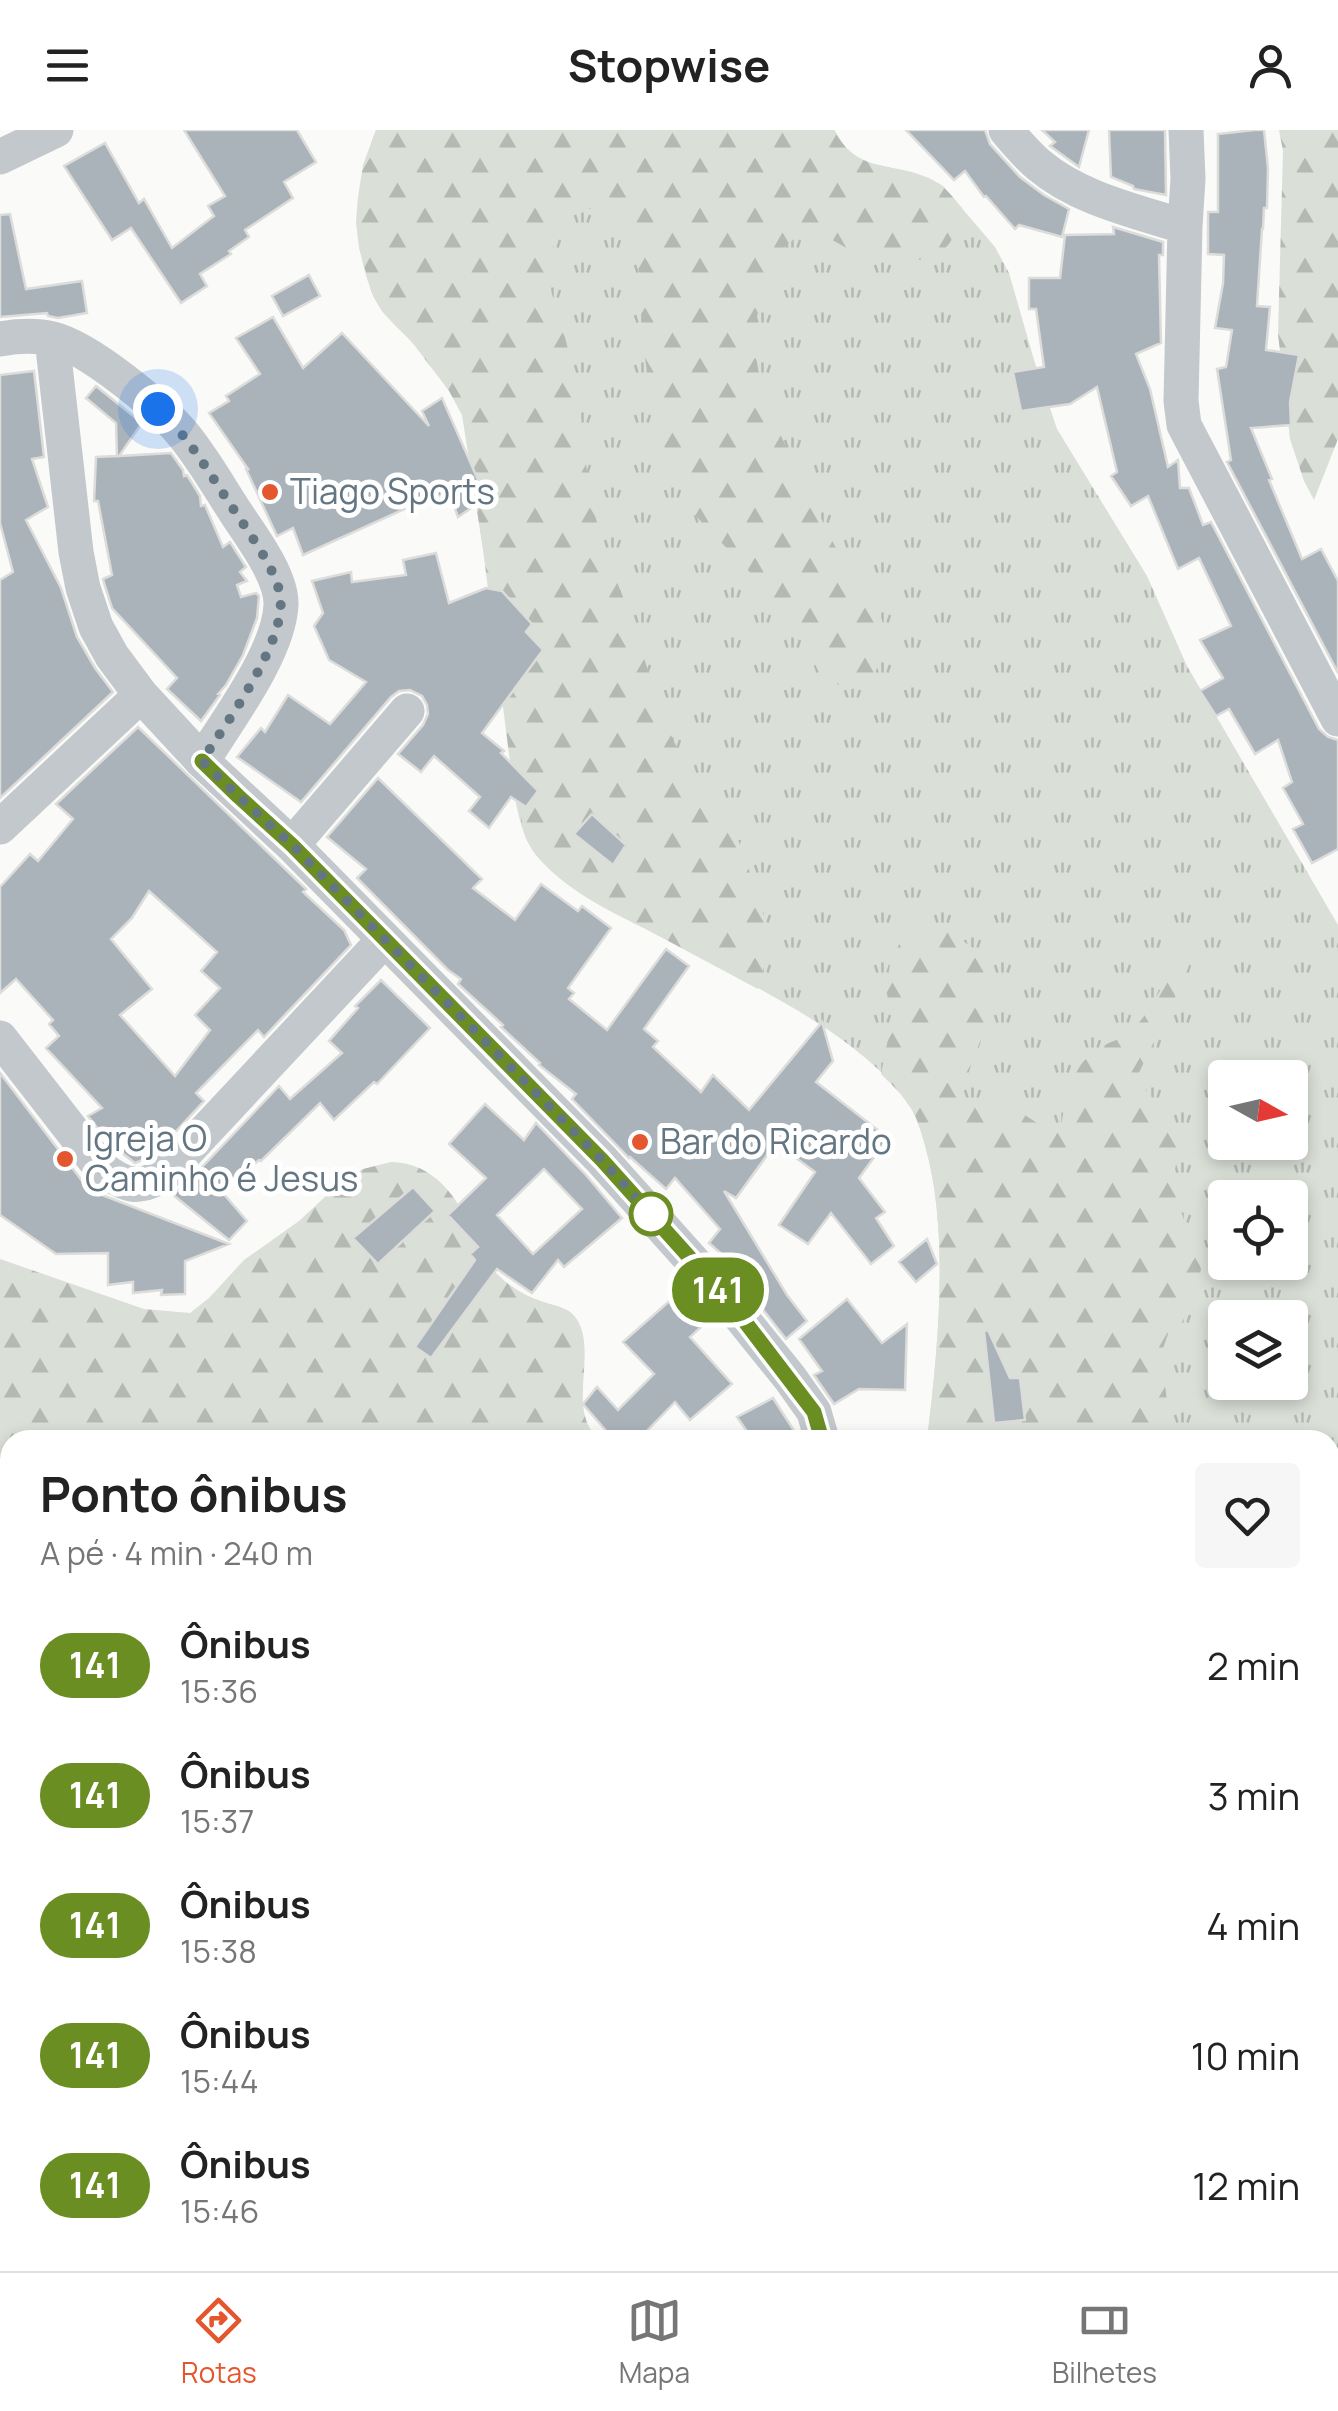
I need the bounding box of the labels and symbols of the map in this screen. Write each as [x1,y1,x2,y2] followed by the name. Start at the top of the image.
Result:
[133,384,183,434] your location
[290,467,495,515] place label: Tiago Sports
[259,481,281,503] marker: Tiago Sports
[1208,1060,1308,1160] north arrow
[85,1114,358,1202] place label: Igreja O Caminho é Jesus
[660,1117,892,1165] place label: Bar do Ricardo
[629,1131,651,1153] marker: Bar do Ricardo
[54,1148,76,1170] marker: Igreja O Caminho é Jesus
[630,1193,672,1235] unlabelled marker
[660,1258,776,1322] line badge: 141

